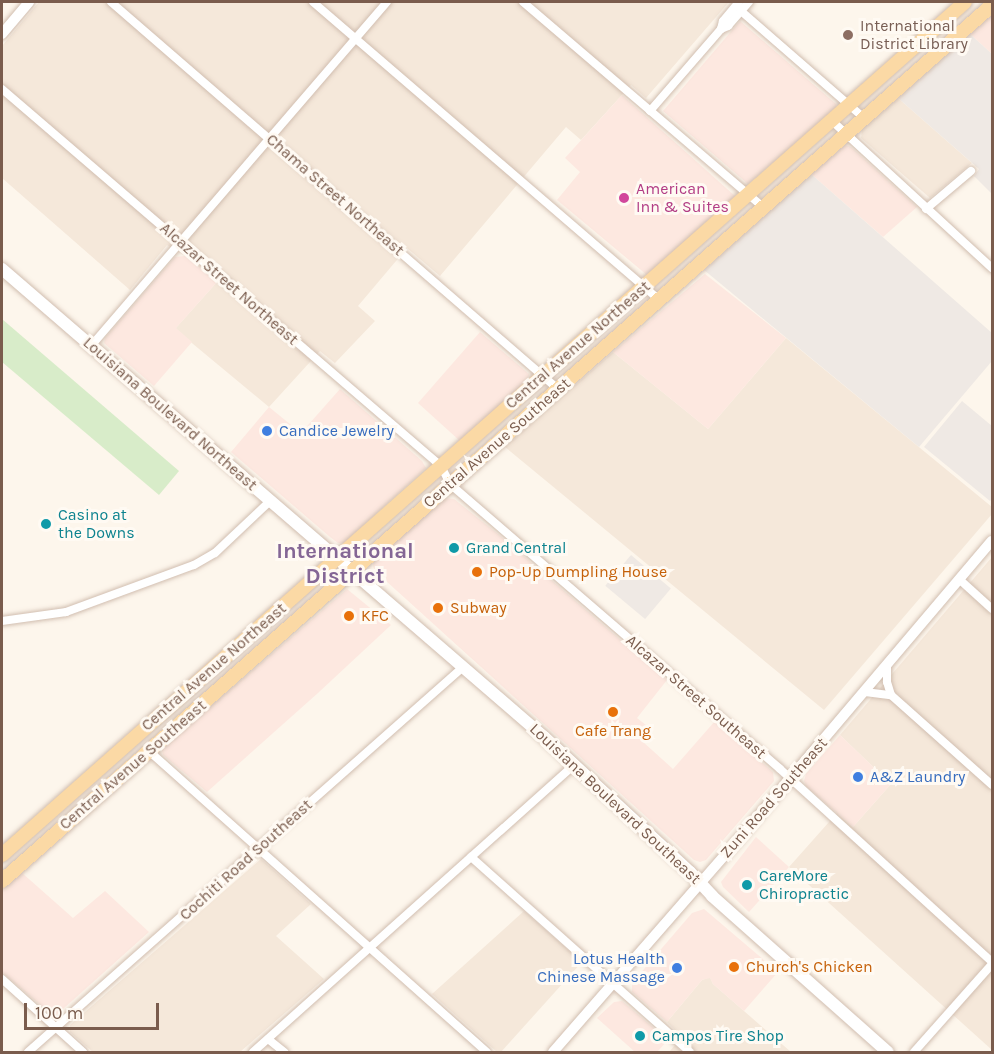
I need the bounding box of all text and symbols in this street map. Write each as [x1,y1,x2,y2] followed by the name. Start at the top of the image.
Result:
[860,16,968,54] place label: International District Library
[841,28,855,42] marker: International District Library
[262,130,408,260] street label: Chama Street Northeast
[636,179,729,217] place label: American Inn & Suites
[617,191,631,205] marker: American Inn & Suites
[156,219,302,349] street label: Alcazar Street Northeast
[502,277,654,413] street label: Central Avenue Northeast
[79,333,261,495] street label: Louisiana Boulevard Northeast
[420,374,574,512] street label: Central Avenue Southeast
[279,421,394,441] place label: Candice Jewelry
[260,424,274,438] marker: Candice Jewelry
[58,505,135,543] place label: Casino at the Downs
[39,517,53,531] marker: Casino at the Downs
[276,538,414,590] district label: International District
[466,538,567,558] place label: Grand Central
[447,541,461,555] marker: Grand Central
[489,562,667,582] place label: Pop-Up Dumpling House
[470,565,484,579] marker: Pop-Up Dumpling House
[450,598,507,618] place label: Subway
[138,599,290,735] street label: Central Avenue Northeast
[431,601,445,615] marker: Subway
[361,606,389,626] place label: KFC
[342,609,356,623] marker: KFC
[622,631,770,763] street label: Alcazar Street Southeast
[56,696,210,834] street label: Central Avenue Southeast
[606,705,620,719] marker: Cafe Trang
[525,720,705,888] street label: Louisiana Boulevard Southeast
[575,721,651,741] place label: Cafe Trang
[716,734,832,862] street label: Zuni Road Southeast
[870,767,965,787] place label: A&Z Laundry
[851,770,865,784] marker: A&Z Laundry
[176,795,316,925] street label: Cochiti Road Southeast
[759,866,849,904] place label: CareMore Chiropractic
[740,878,754,892] marker: CareMore Chiropractic
[537,949,665,987] place label: Lotus Health Chinese Massage
[746,957,873,977] place label: Church's Chicken
[727,960,741,974] marker: Church's Chicken
[670,961,684,975] marker: Lotus Health Chinese Massage
[27,991,162,1029] scale bar
[35,1002,83,1024] text: 100 m
[652,1026,784,1046] place label: Campos Tire Shop
[633,1029,647,1043] marker: Campos Tire Shop

